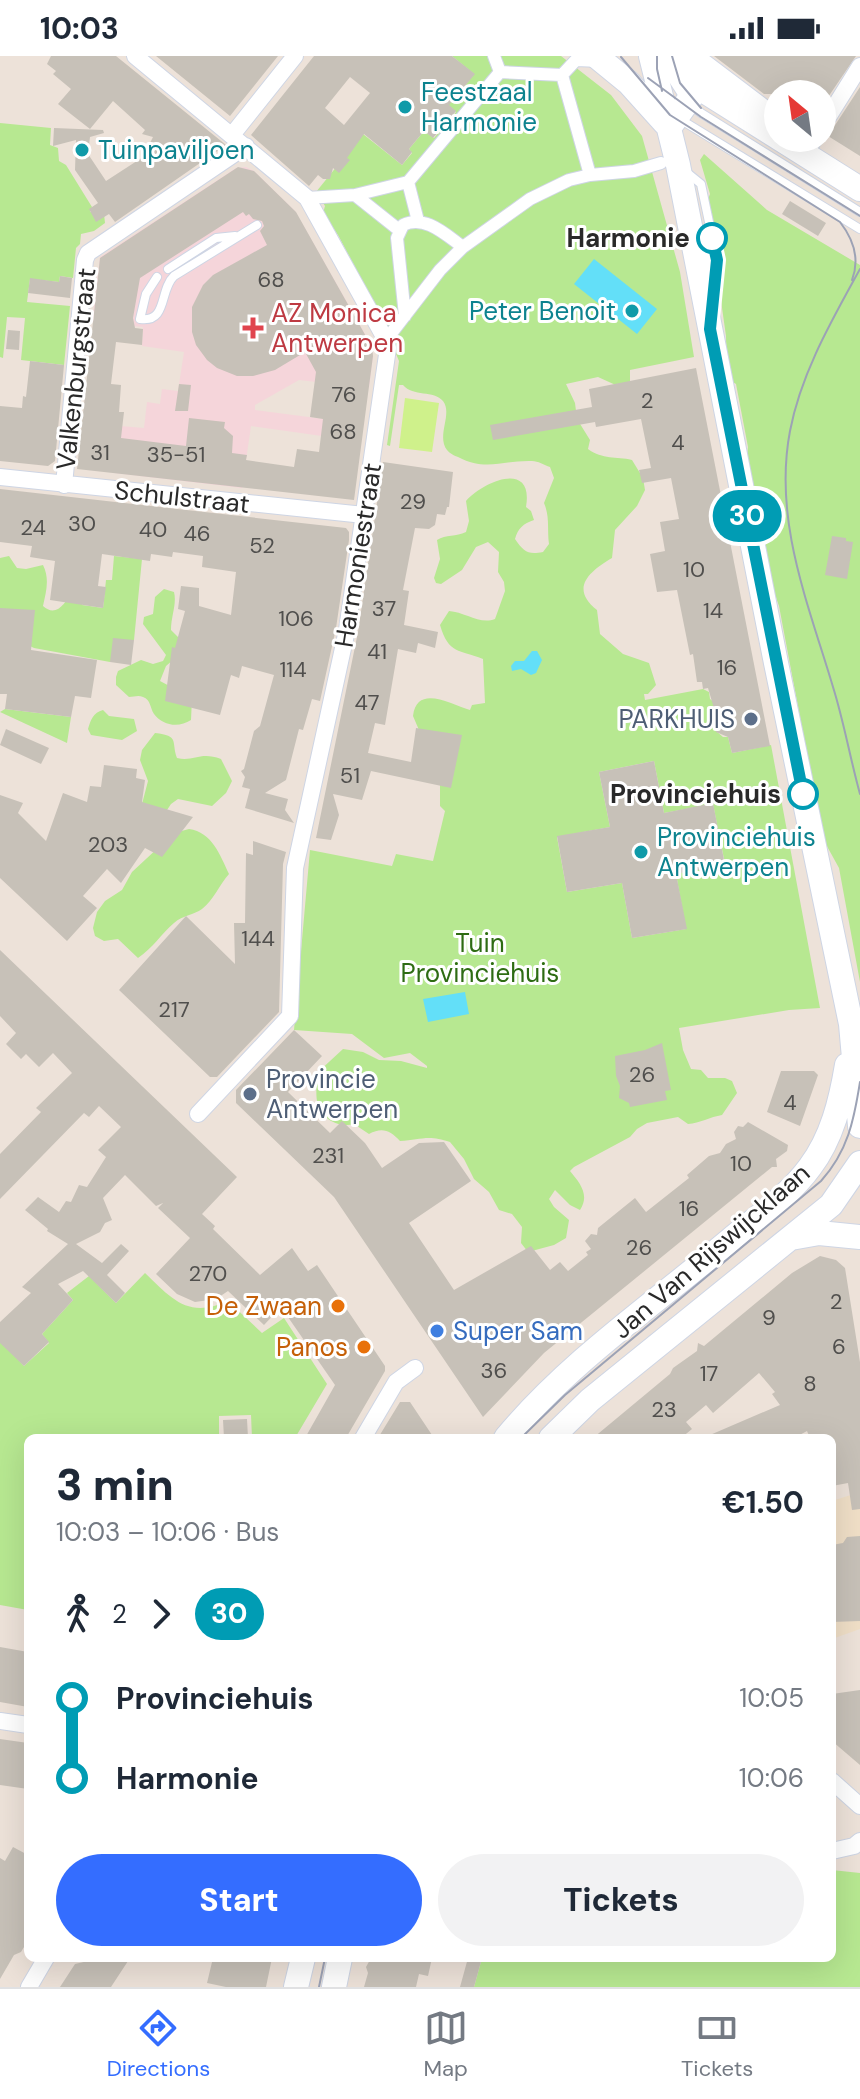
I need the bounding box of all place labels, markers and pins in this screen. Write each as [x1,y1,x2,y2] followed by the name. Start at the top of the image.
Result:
[421,75,537,139] place label: Feestzaal Harmonie
[396,98,414,116] marker: Feestzaal Harmonie
[98,133,254,167] place label: Tuinpaviljoen
[73,141,91,159] marker: Tuinpaviljoen
[566,221,690,255] place label: Harmonie
[697,223,727,253] marker: Harmonie
[469,294,616,328] place label: Peter Benoit
[271,296,403,360] place label: AZ Monica Antwerpen
[623,302,641,320] marker: Peter Benoit
[242,317,264,339] marker: AZ Monica Antwerpen
[618,702,735,736] place label: PARKHUIS
[742,710,760,728] marker: PARKHUIS
[610,777,781,811] place label: Provinciehuis
[788,779,818,809] marker: Provinciehuis
[657,820,816,884] place label: Provinciehuis Antwerpen
[632,843,650,861] marker: Provinciehuis Antwerpen
[266,1062,398,1126] place label: Provincie Antwerpen
[241,1085,259,1103] marker: Provincie Antwerpen
[206,1289,322,1323] place label: De Zwaan
[329,1297,347,1315] marker: De Zwaan
[453,1314,583,1348] place label: Super Sam
[428,1322,446,1340] marker: Super Sam
[276,1330,348,1364] place label: Panos
[355,1338,373,1356] marker: Panos

